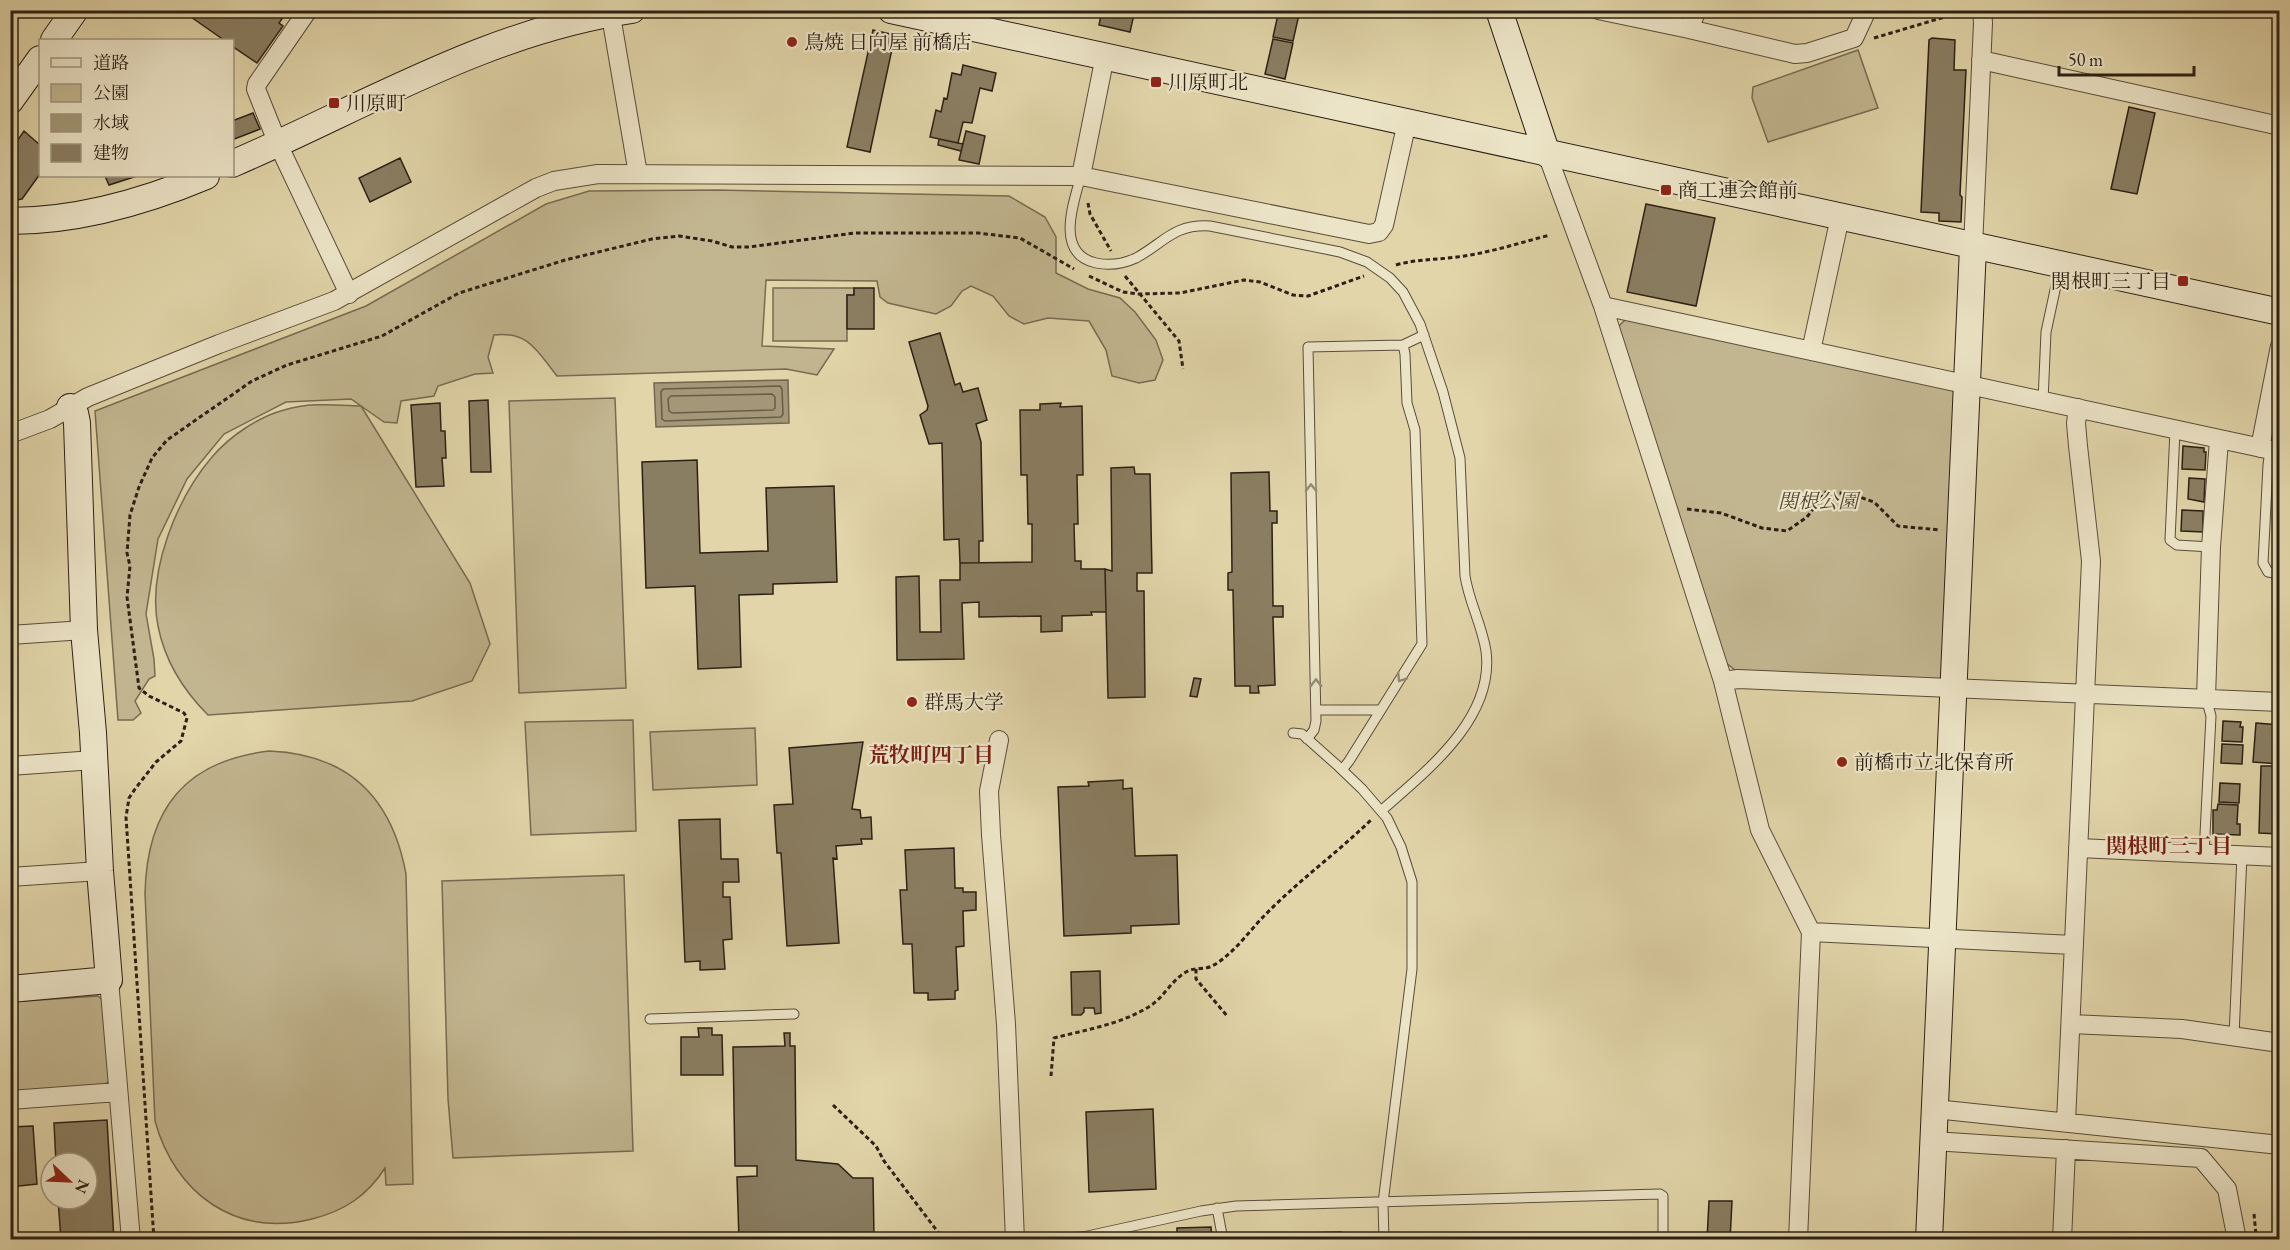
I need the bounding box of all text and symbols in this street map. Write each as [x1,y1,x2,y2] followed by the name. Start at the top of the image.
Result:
[804,29,972,55] place label: 鳥焼 日向屋 前橋店
[785,35,799,49] marker: 鳥焼 日向屋 前橋店
[39,39,234,177] legend
[2059,39,2194,77] scale bar
[2068,48,2103,71] text: 50 m
[93,51,129,74] text: 道路
[1168,69,1248,95] place label: 川原町北
[1149,75,1163,89] marker: 川原町北
[93,81,129,104] text: 公園
[346,90,406,116] place label: 川原町
[327,96,341,110] marker: 川原町
[93,111,129,134] text: 水域
[93,141,129,164] text: 建物
[1678,177,1798,203] place label: 商工連会館前
[1659,183,1673,197] marker: 商工連会館前
[2051,268,2171,294] place label: 関根町三丁目
[2176,274,2190,288] marker: 関根町三丁目
[1305,484,1317,493] one-way arrow
[1778,488,1861,514] park label: 関根公園
[1397,671,1408,682] one-way arrow
[1309,679,1322,688] one-way arrow
[924,689,1004,715] place label: 群馬大学
[905,695,919,709] marker: 群馬大学
[868,741,994,768] district label: 荒牧町四丁目
[1854,749,2014,775] place label: 前橋市立北保育所
[1835,755,1849,769] marker: 前橋市立北保育所
[2106,832,2232,859] district label: 関根町三丁目
[39,1151,99,1211] north arrow
[70,1177,95,1197] text: N

